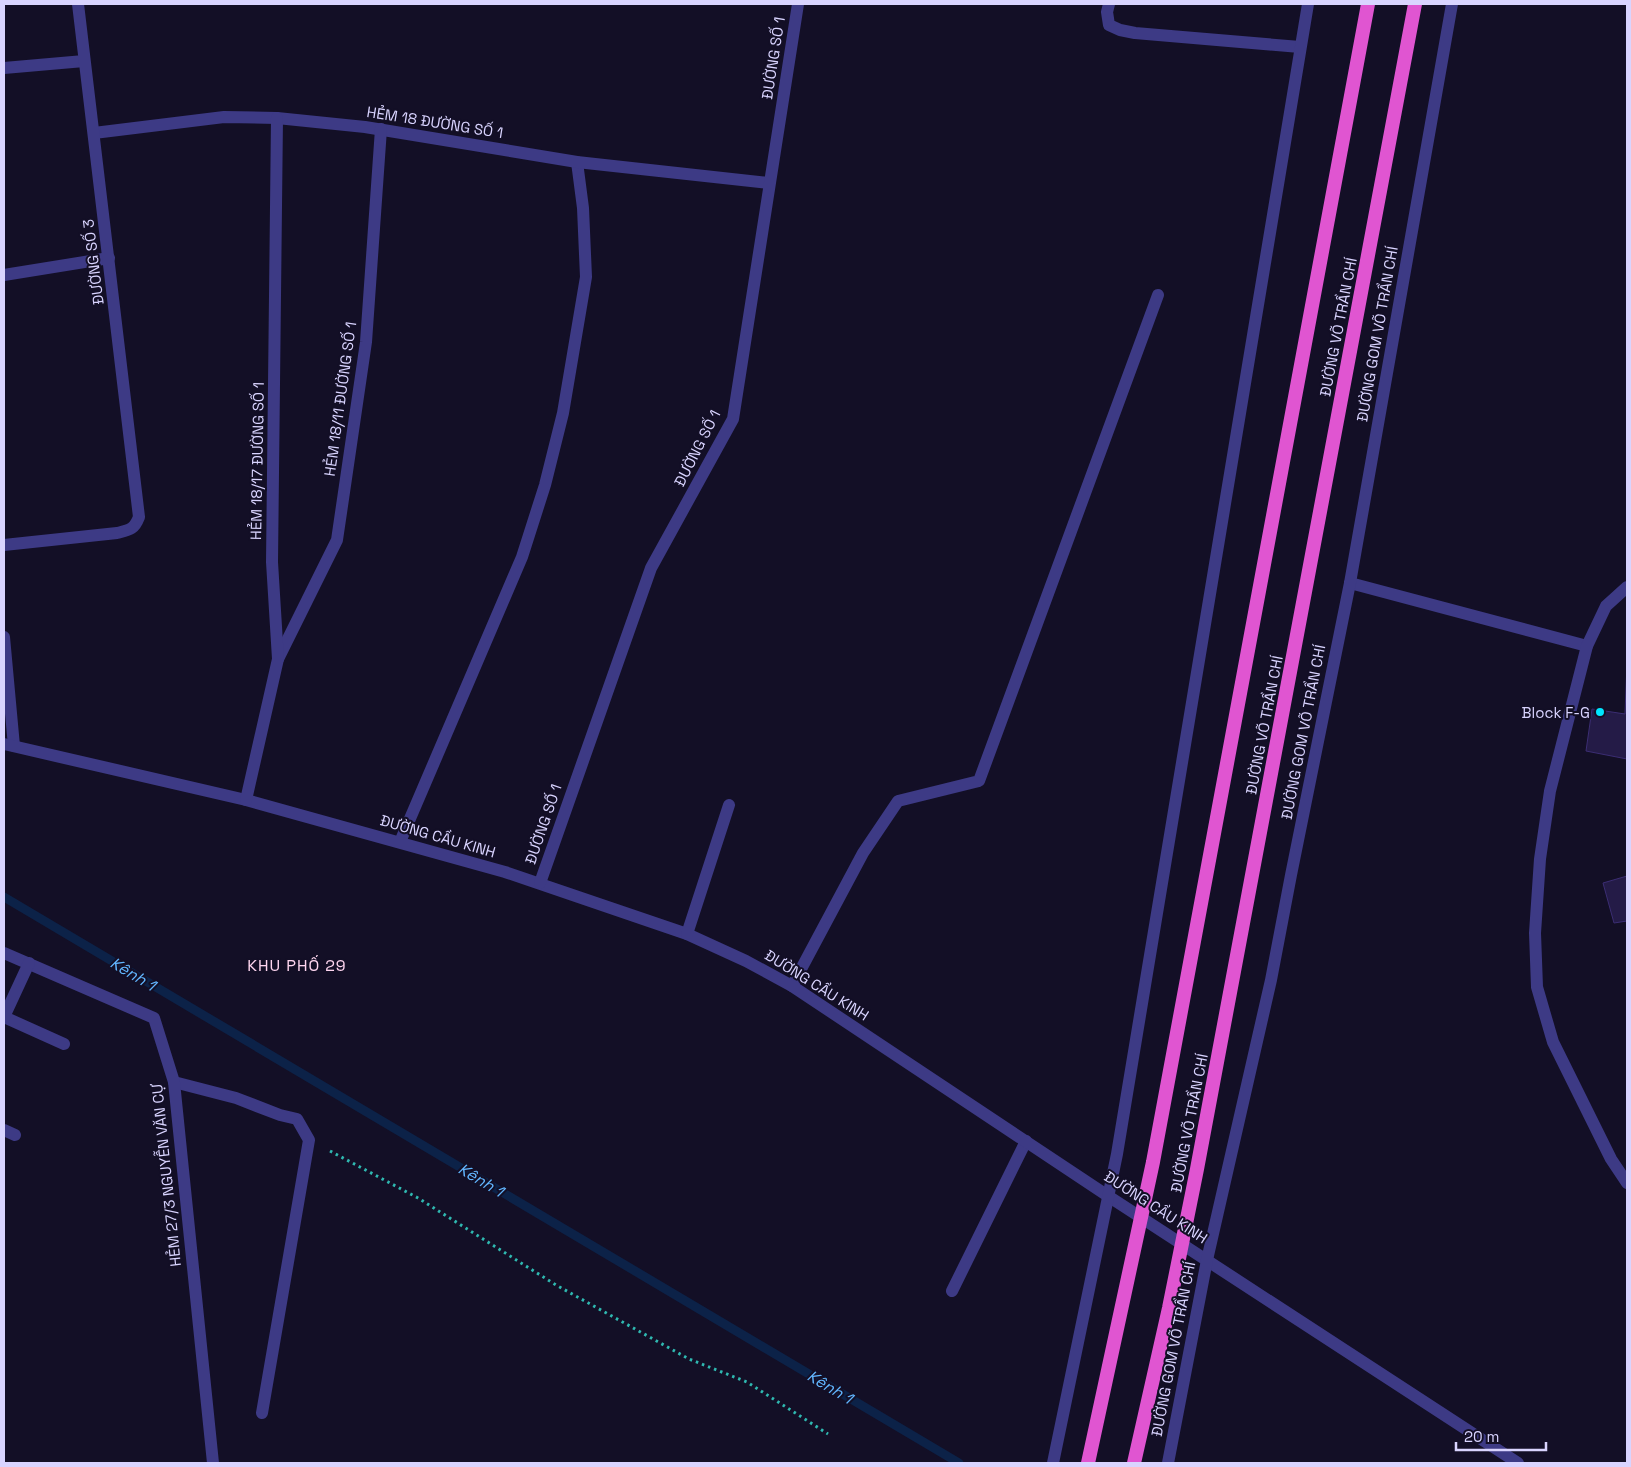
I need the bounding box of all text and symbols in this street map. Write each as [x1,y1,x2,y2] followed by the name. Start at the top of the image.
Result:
[756,15,789,101] street label: ĐƯỜNG SỐ 1
[365,101,505,142] street label: HẺM 18 ĐƯỜNG SỐ 1
[77,218,108,306] street label: ĐƯỜNG SỐ 3
[1351,244,1402,423] street label: ĐƯỜNG GOM VÕ TRẦN CHÍ
[1314,255,1361,398] street label: ĐƯỜNG VÕ TRẦN CHÍ
[319,320,360,478] street label: HẺM 18/11 ĐƯỜNG SỐ 1
[245,382,268,540] street label: HẺM 18/17 ĐƯỜNG SỐ 1
[669,406,724,489] street label: ĐƯỜNG SỐ 1
[1276,642,1329,821] street label: ĐƯỜNG GOM VÕ TRẦN CHÍ
[1240,653,1287,796] street label: ĐƯỜNG VÕ TRẦN CHÍ
[1522,703,1590,722] place label: Block F-G
[1594,706,1606,718] marker: Block F-G
[520,781,566,866] street label: ĐƯỜNG SỐ 1
[378,809,498,862] street label: ĐƯỜNG CẦU KINH
[761,945,873,1025] street label: ĐƯỜNG CẦU KINH
[106,952,162,997] water label: Kênh 1
[247,955,347,976] district label: KHU PHỐ 29
[1165,1051,1212,1194] street label: ĐƯỜNG VÕ TRẦN CHÍ
[145,1082,185,1268] street label: HẺM 27/3 NGUYỄN VĂN CỰ
[454,1158,510,1203] water label: Kênh 1
[1101,1166,1212,1247] street label: ĐƯỜNG CẦU KINH
[1146,1259,1199,1438] street label: ĐƯỜNG GOM VÕ TRẦN CHÍ
[803,1365,859,1410] water label: Kênh 1
[1456,1420,1546,1452] scale bar
[1464,1427,1499,1446] text: 20 m

